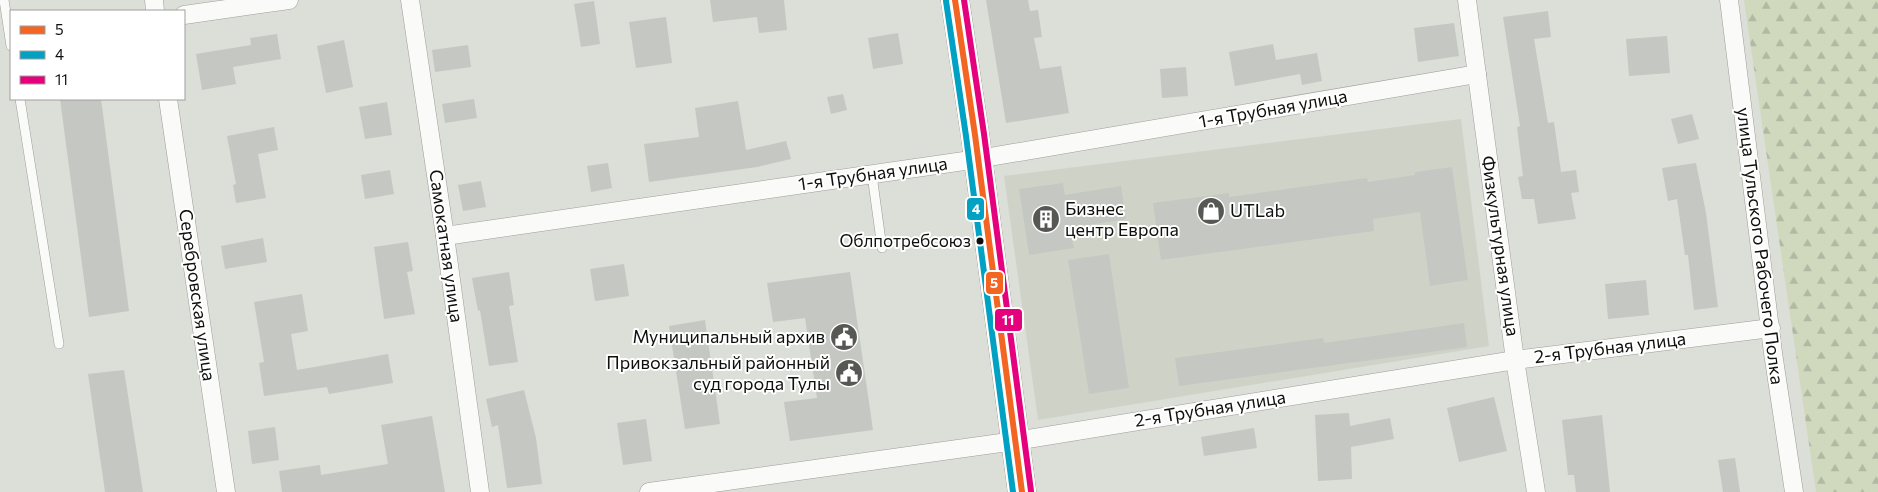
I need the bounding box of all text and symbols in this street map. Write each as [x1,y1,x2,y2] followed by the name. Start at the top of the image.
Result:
[10,10,185,100] legend
[55,20,64,38] text: 5
[55,45,64,63] text: 4
[55,70,68,88] text: 11
[1197,84,1349,132] street label: 1-я Трубная улица
[1733,106,1789,386] street label: улица Тульского Рабочего Полка
[797,152,949,194] street label: 1-я Трубная улица
[1477,154,1525,338] street label: Физкультурная улица
[425,168,469,324] street label: Самокатная улица
[1196,196,1226,226] shop icon: UTLab
[966,197,985,221] line badge: 4
[1065,197,1179,240] place label: Бизнес центр Европа
[1230,199,1285,221] place label: UTLab
[972,200,981,217] text: 4
[1031,204,1061,234] building icon: Бизнес центр Европа
[175,207,221,382] street label: Серебровская улица
[839,230,971,251] place label: Облпотребсоюз
[975,236,985,246] marker: Облпотребсоюз
[985,271,1004,295] line badge: 5
[990,274,998,291] text: 5
[994,308,1023,332] line badge: 11
[1002,311,1014,328] text: 11
[829,322,859,352] public building icon: Муниципальный архив
[632,325,825,347] place label: Муниципальный архив
[1533,327,1687,367] street label: 2-я Трубная улица
[606,351,830,394] place label: Привокзальный районный суд города Тулы
[834,358,864,388] public building icon: Привокзальный районный суд города Тулы
[1133,385,1287,431] street label: 2-я Трубная улица

